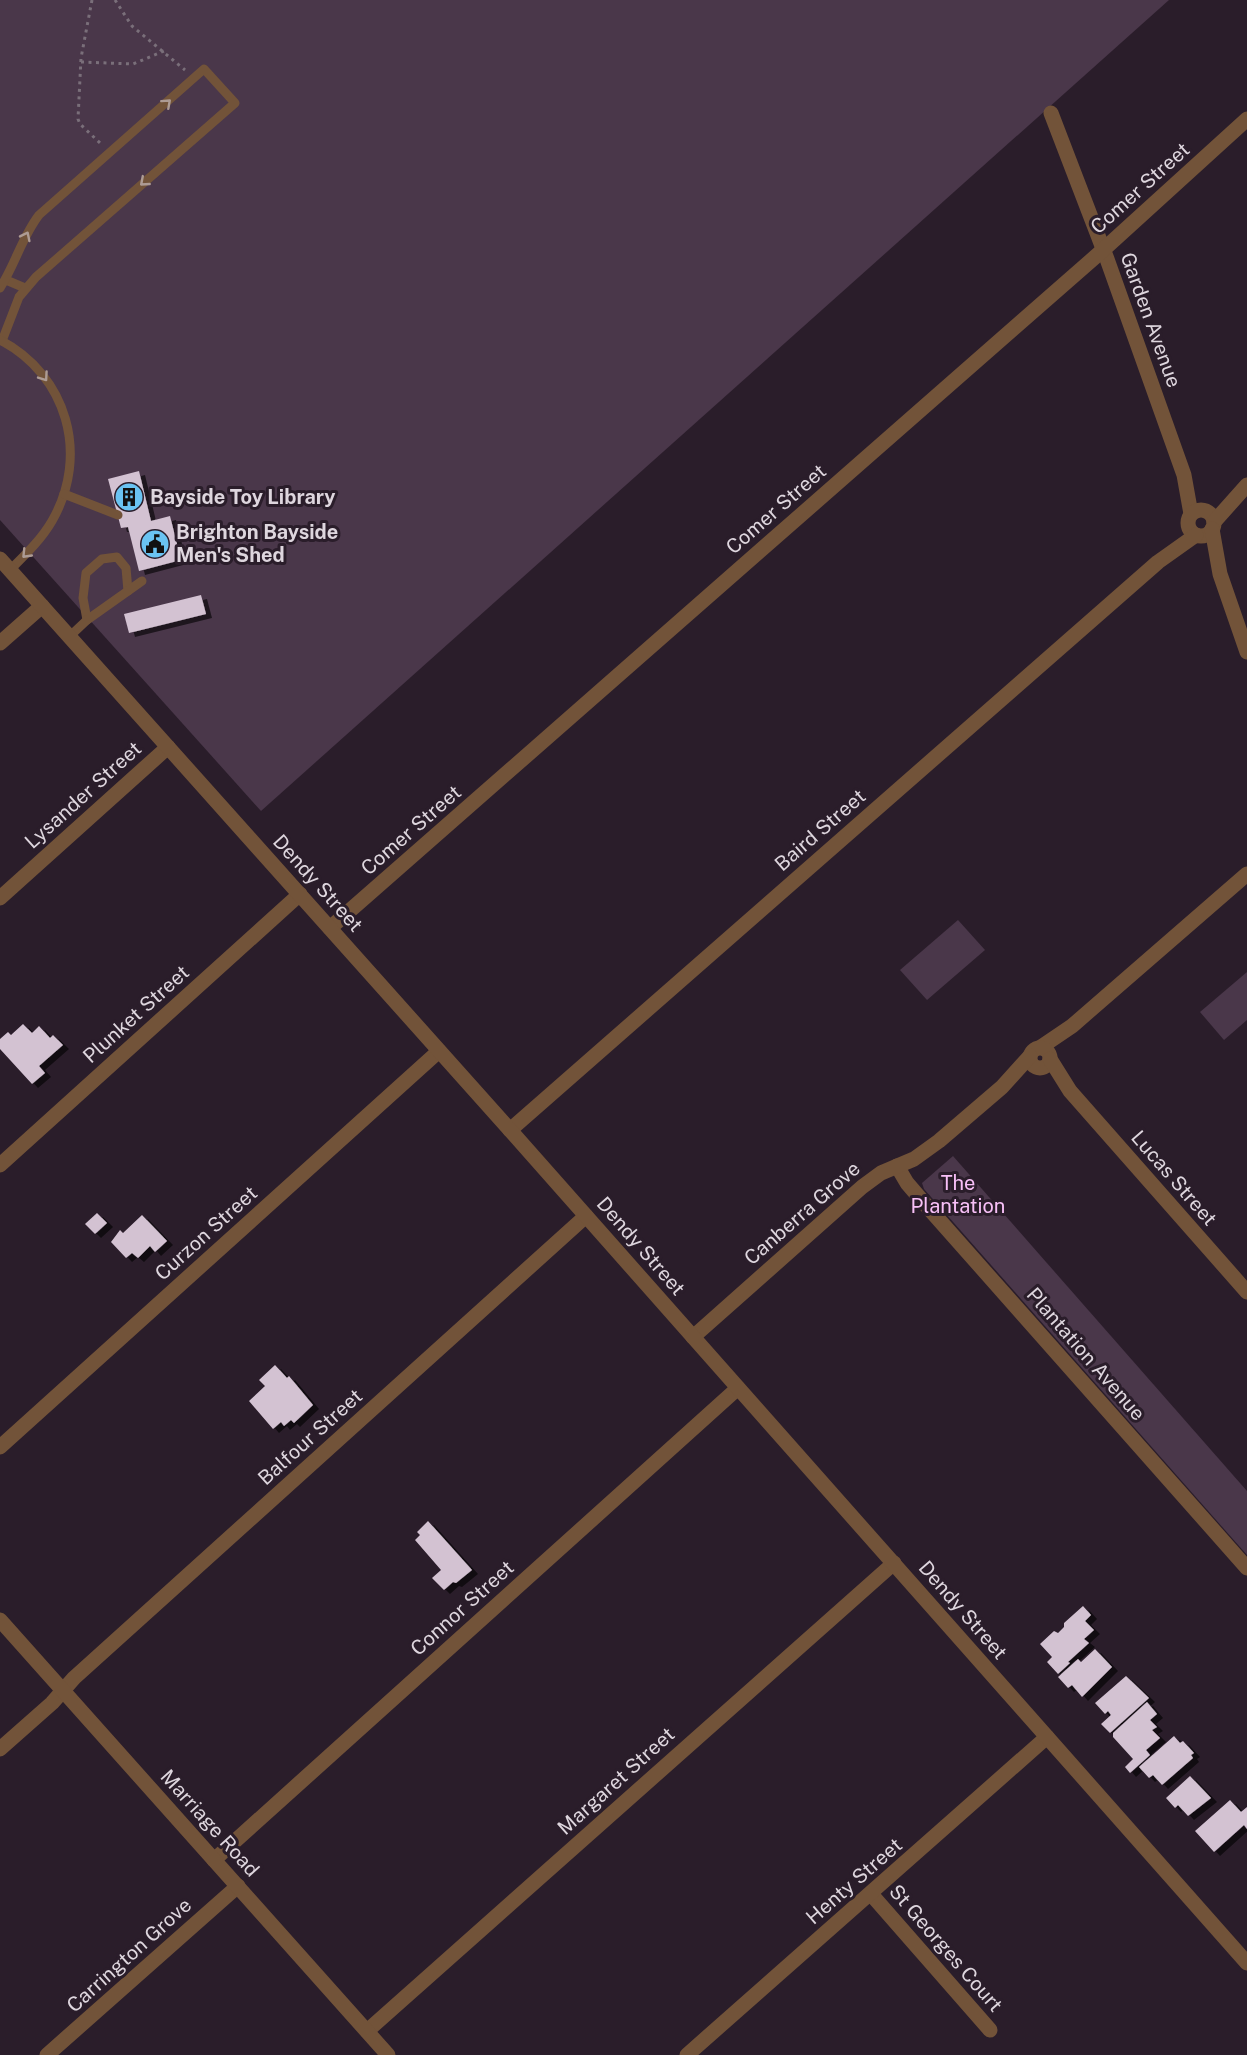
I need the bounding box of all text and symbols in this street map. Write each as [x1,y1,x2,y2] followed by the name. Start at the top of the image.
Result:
[160,99,171,110] one-way arrow
[1086,137,1194,239] street label: Comer Street
[140,175,151,186] one-way arrow
[18,231,30,242] one-way arrow
[1115,249,1187,391] street label: Garden Avenue
[37,371,48,382] one-way arrow
[721,459,831,559] street label: Comer Street
[113,481,145,513] building icon: Bayside Toy Library
[150,485,336,509] place label: Bayside Toy Library
[176,520,338,567] place label: Brighton Bayside Men's Shed
[139,528,171,560] public building icon: Brighton Bayside Men's Shed
[22,546,33,557] one-way arrow
[20,736,146,854] street label: Lysander Street
[356,780,466,880] street label: Comer Street
[770,784,870,876] street label: Baird Street
[268,829,368,937] street label: Dendy Street
[78,960,194,1068] street label: Plunket Street
[1126,1126,1222,1230] street label: Lucas Street
[739,1156,865,1270] street label: Canberra Grove
[911,1171,1005,1218] park label: The Plantation
[150,1181,262,1285] street label: Curzon Street
[592,1192,690,1300] street label: Dendy Street
[1022,1283,1150,1425] street label: Plantation Avenue
[253,1384,367,1490] street label: Balfour Street
[405,1555,519,1661] street label: Connor Street
[914,1556,1012,1664] street label: Dendy Street
[553,1722,679,1840] street label: Margaret Street
[156,1764,264,1882] street label: Marriage Road
[801,1833,907,1929] street label: Henty Street
[884,1879,1008,2017] street label: St Georges Court
[62,1893,196,2017] street label: Carrington Grove

